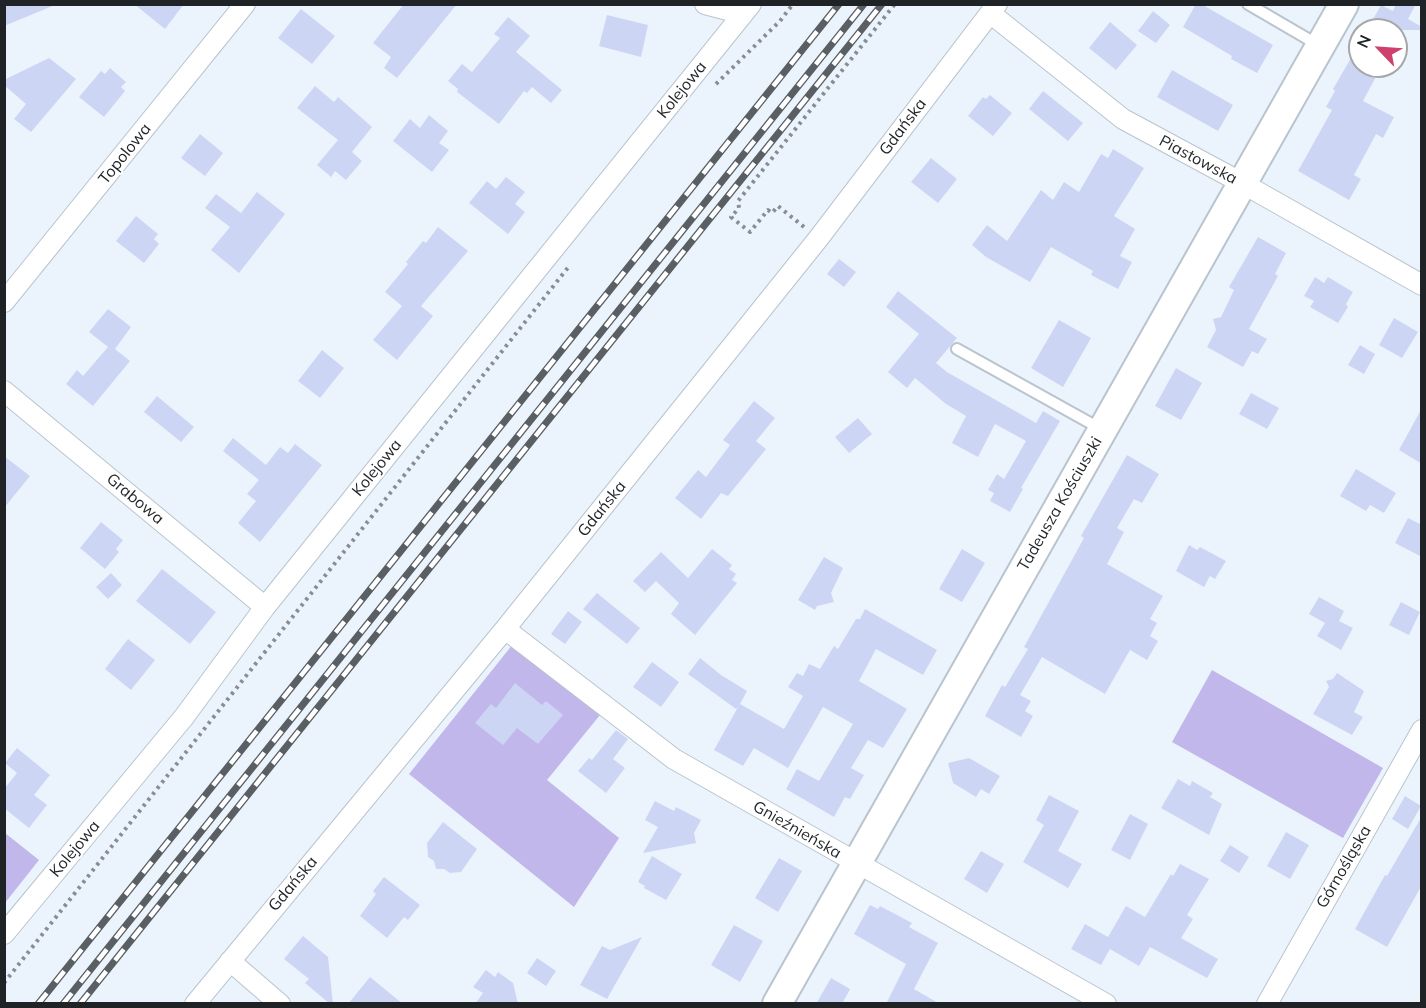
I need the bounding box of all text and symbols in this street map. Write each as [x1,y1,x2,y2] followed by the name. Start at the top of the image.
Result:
[1348,18,1408,78] north arrow
[1352,32,1375,51] text: N
[653,58,711,122] street label: Kolejowa
[875,95,931,159] street label: Gdańska
[95,120,155,188] street label: Topolowa
[1156,131,1240,189] street label: Piastowska
[1014,434,1106,574] street label: Tadeusza Kościuszki
[348,436,406,500] street label: Kolejowa
[102,469,168,529] street label: Grabowa
[574,477,630,541] street label: Gdańska
[749,797,845,863] street label: Gnieźnieńska
[46,817,104,881] street label: Kolejowa
[1313,822,1375,912] street label: Górnośląska
[264,853,322,915] street label: Gdańska

